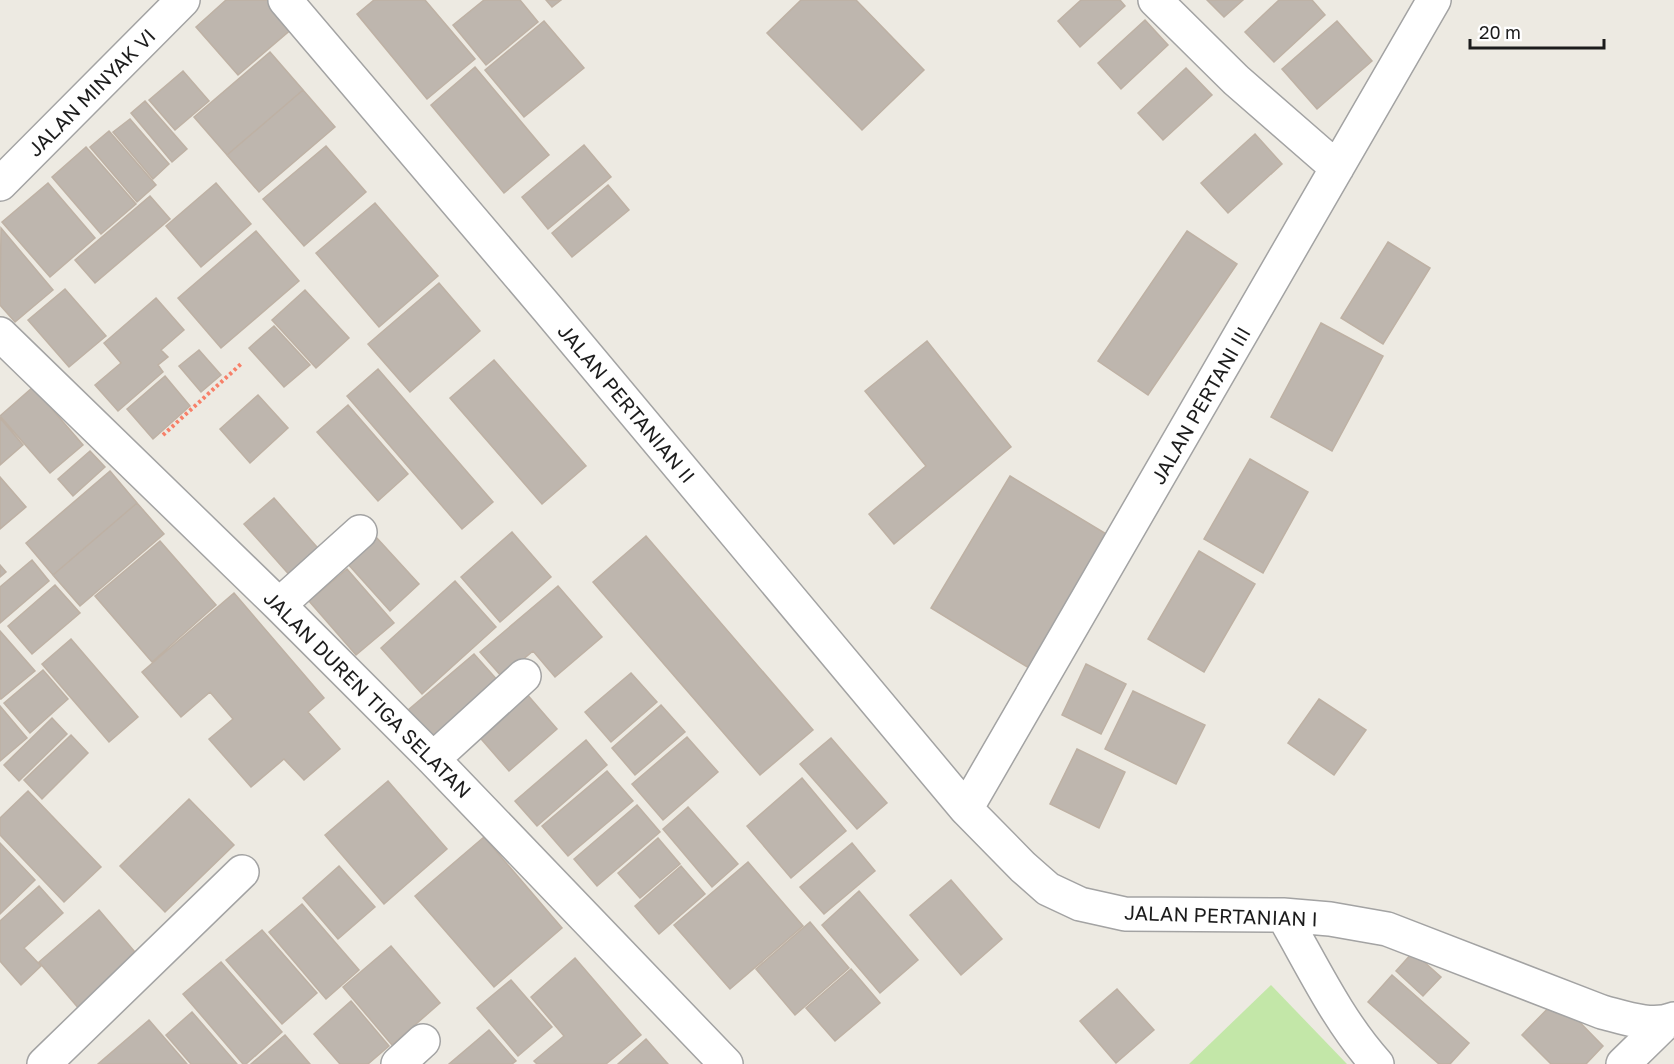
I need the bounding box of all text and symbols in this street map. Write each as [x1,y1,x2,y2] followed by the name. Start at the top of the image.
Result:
[1470,12,1604,50] scale bar
[1479,21,1521,43] text: 20 m
[22,23,160,161] street label: JALAN MINYAK VI
[554,319,700,487] street label: JALAN PERTANIAN II
[1145,322,1255,488] street label: JALAN PERTANI III
[259,585,477,803] street label: JALAN DUREN TIGA SELATAN
[1124,900,1318,930] street label: JALAN PERTANIAN I

